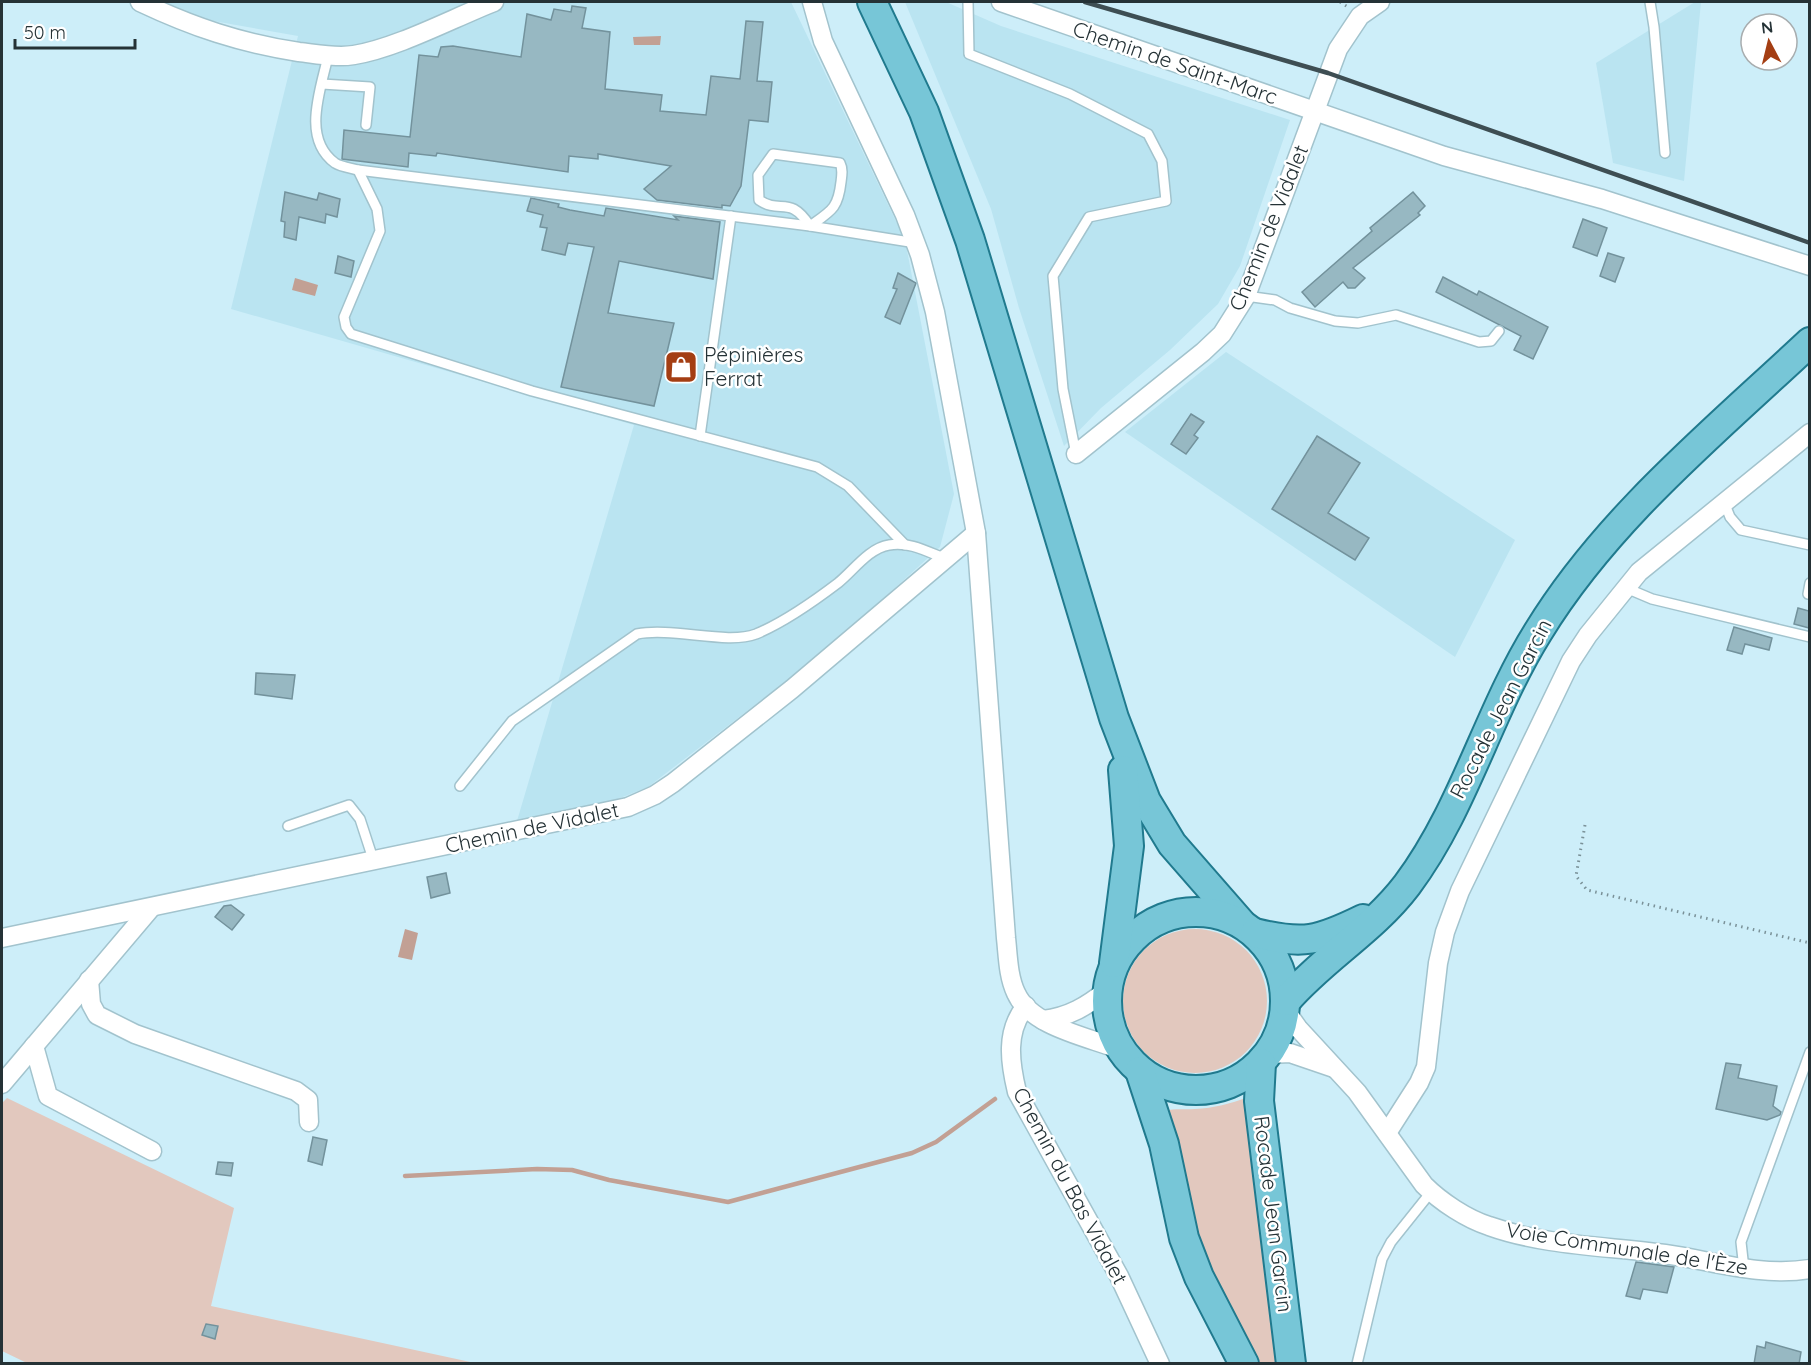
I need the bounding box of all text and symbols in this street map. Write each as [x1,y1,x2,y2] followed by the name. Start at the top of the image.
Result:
[15,12,135,50] scale bar
[1739,12,1799,72] north arrow
[1070,15,1281,109] street label: Chemin de Saint-Marc
[1760,16,1774,38] text: N
[24,21,66,44] text: 50 m
[1223,141,1313,314] street label: Chemin de Vidalet
[704,341,803,391] place label: Pépinières Ferrat
[663,349,699,385] shop icon: Pépinières Ferrat
[1444,614,1557,803] street label: Rocade Jean Garcin
[443,796,621,858] street label: Chemin de Vidalet
[1008,1083,1134,1288] street label: Chemin du Bas Vidalet
[1249,1114,1299,1314] street label: Rocade Jean Garcin
[1504,1216,1750,1280] street label: Voie Communale de l'Èze

